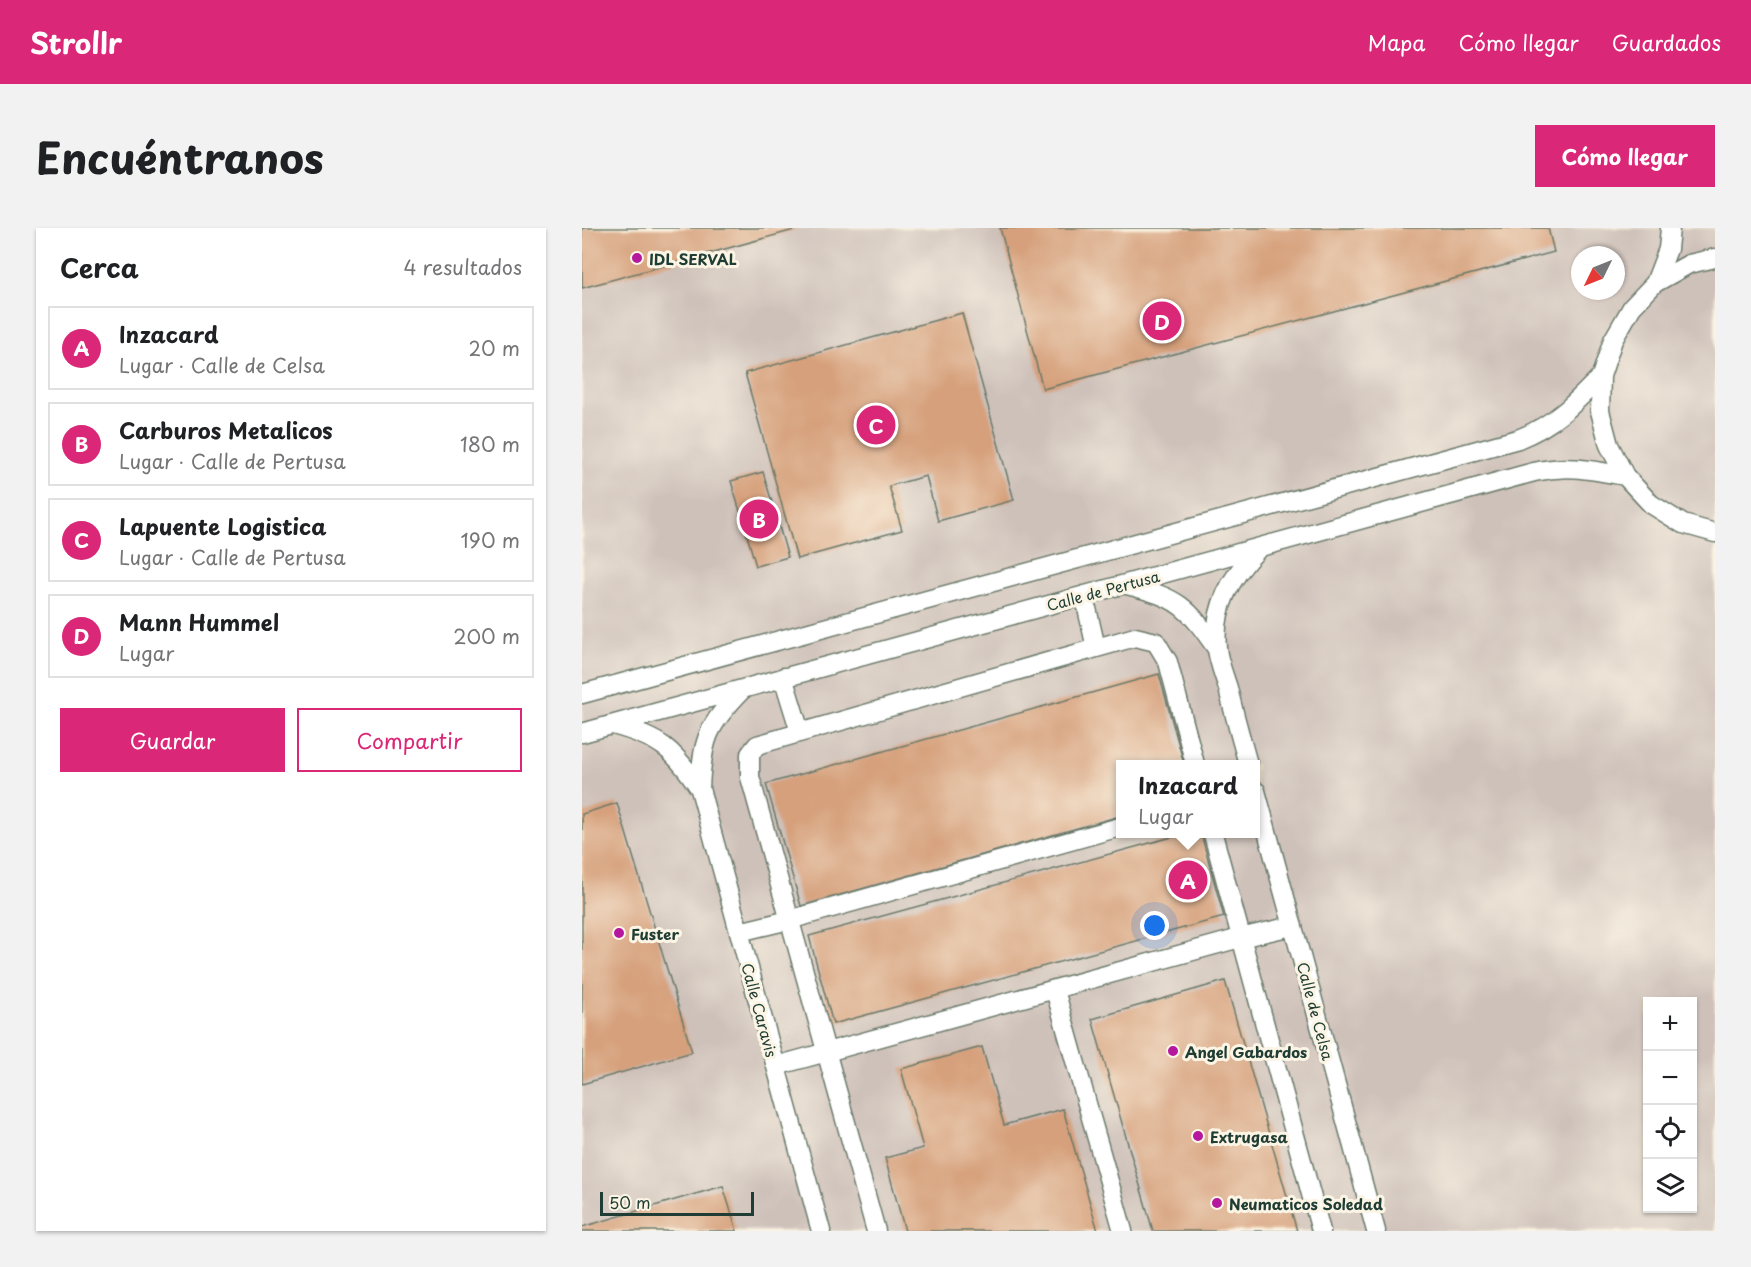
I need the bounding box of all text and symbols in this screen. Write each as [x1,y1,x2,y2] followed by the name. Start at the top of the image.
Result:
[30,21,122,64] text: Strollr
[1368,26,1426,58] text: Mapa
[1459,26,1579,58] text: Cómo llegar
[1612,26,1721,58] text: Guardados
[36,125,324,188] text: Encuéntranos
[1535,125,1715,187] button: Cómo llegar
[1571,246,1625,300] north arrow
[649,247,737,270] place label: IDL SERVAL
[60,248,139,287] text: Cerca
[630,251,644,265] marker: IDL SERVAL
[404,252,522,282] text: 4 resultados
[1142,298,1182,344] pin: D
[119,317,219,350] text: Inzacard
[74,333,89,363] text: A
[468,333,520,363] text: 20 m
[119,350,325,380] text: Lugar · Calle de Celsa
[856,402,896,448] pin: C
[119,413,333,446] text: Carburos Metalicos
[75,429,88,459] text: B
[460,429,520,459] text: 180 m
[119,446,346,476] text: Lugar · Calle de Pertusa
[740,496,778,542] pin: B
[119,509,327,542] text: Lapuente Logistica
[74,525,89,555] text: C
[461,525,520,555] text: 190 m
[119,542,346,572] text: Lugar · Calle de Pertusa
[1044,564,1163,616] street label: Calle de Pertusa
[119,605,279,638] text: Mann Hummel
[74,621,89,651] text: D
[453,621,520,651] text: 200 m
[119,638,174,668] text: Lugar
[60,708,285,772] button: Guardar
[297,708,522,772] button: Compartir
[1116,760,1260,838] popup
[1138,768,1238,801] text: Inzacard
[1138,801,1193,831] text: Lugar
[1168,858,1208,902] pin: A
[1140,911,1169,940] your location
[631,922,679,945] place label: Fuster
[612,926,626,940] marker: Fuster
[1292,959,1340,1063] street label: Calle de Celsa
[736,960,784,1060] street label: Calle Caravis
[1643,997,1697,1213] map controls
[1643,997,1697,1051] button: +
[1185,1040,1307,1063] place label: Angel Gabardos
[1166,1044,1180,1058] marker: Angel Gabardos
[1643,1051,1697,1105] button: −
[1643,1105,1697,1159] button: locate
[1210,1125,1288,1148] place label: Extrugasa
[1191,1129,1205,1143] marker: Extrugasa
[1643,1159,1697,1213] button: layers
[600,1189,754,1216] scale bar
[609,1190,650,1214] text: 50 m
[1229,1192,1383,1215] place label: Neumaticos Soledad
[1210,1196,1224,1210] marker: Neumaticos Soledad

